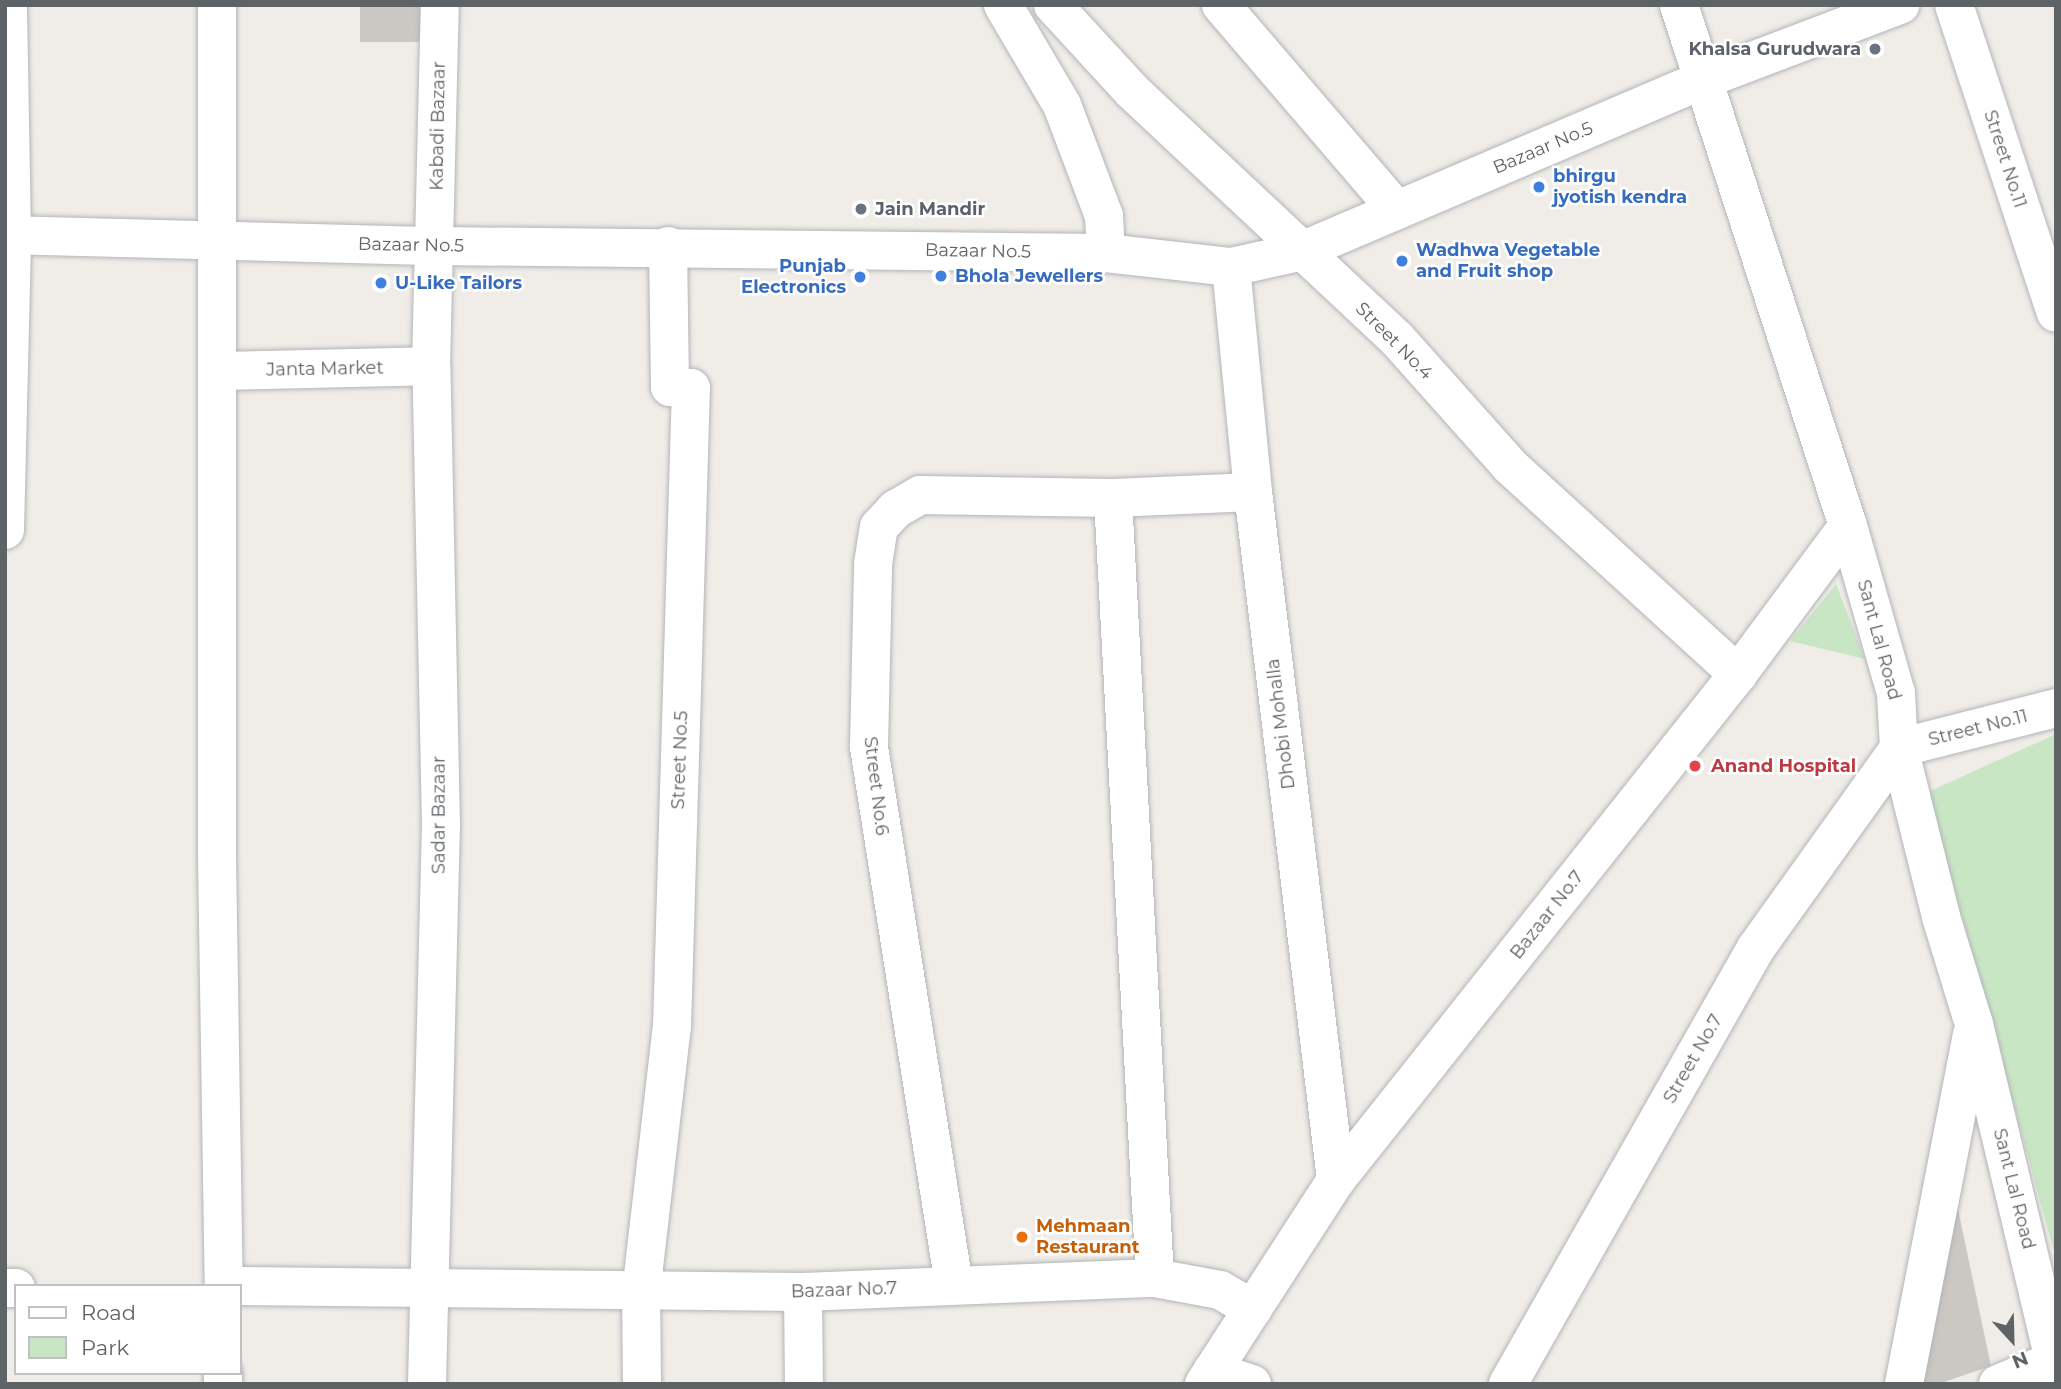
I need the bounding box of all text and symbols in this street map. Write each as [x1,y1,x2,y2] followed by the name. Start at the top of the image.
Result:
[1688,38,1861,60] place label: Khalsa Gurudwara
[1867,41,1883,57] marker: Khalsa Gurudwara
[426,61,450,191] street label: Kabadi Bazaar
[1979,107,2031,211] street label: Street No.11
[1490,117,1596,179] street label: Bazaar No.5
[1553,166,1687,208] place label: bhirgu jyotish kendra
[1531,179,1547,195] marker: bhirgu jyotish kendra
[875,198,985,220] place label: Jain Mandir
[853,201,869,217] marker: Jain Mandir
[358,233,464,257] street label: Bazaar No.5
[925,239,1031,263] street label: Bazaar No.5
[1416,240,1600,282] place label: Wadhwa Vegetable and Fruit shop
[1394,253,1410,269] marker: Wadhwa Vegetable and Fruit shop
[741,256,846,298] place label: Punjab Electronics
[955,265,1103,287] place label: Bhola Jewellers
[933,268,949,284] marker: Bhola Jewellers
[852,269,868,285] marker: Punjab Electronics
[395,272,522,294] place label: U-Like Tailors
[373,275,389,291] marker: U-Like Tailors
[1351,298,1437,384] street label: Street No.4
[266,357,384,381] street label: Janta Market
[1853,577,1905,703] street label: Sant Lal Road
[1262,657,1300,791] street label: Dhobi Mohalla
[1926,705,2030,751] street label: Street No.11
[667,710,693,810] street label: Street No.5
[859,735,893,837] street label: Street No.6
[1711,755,1856,777] place label: Anand Hospital
[428,756,450,874] street label: Sadar Bazaar
[1685,756,1705,776] marker: Anand Hospital
[1506,866,1588,964] street label: Bazaar No.7
[1659,1011,1727,1107] street label: Street No.7
[1989,1126,2039,1252] street label: Sant Lal Road
[1036,1216,1140,1258] place label: Mehmaan Restaurant
[1014,1229,1030,1245] marker: Mehmaan Restaurant
[790,1277,898,1303] street label: Bazaar No.7
[14,1284,242,1375] legend
[81,1300,136,1325] text: Road
[1977,1305,2047,1375] north arrow
[81,1335,129,1360] text: Park
[2009,1346,2031,1373] text: N

